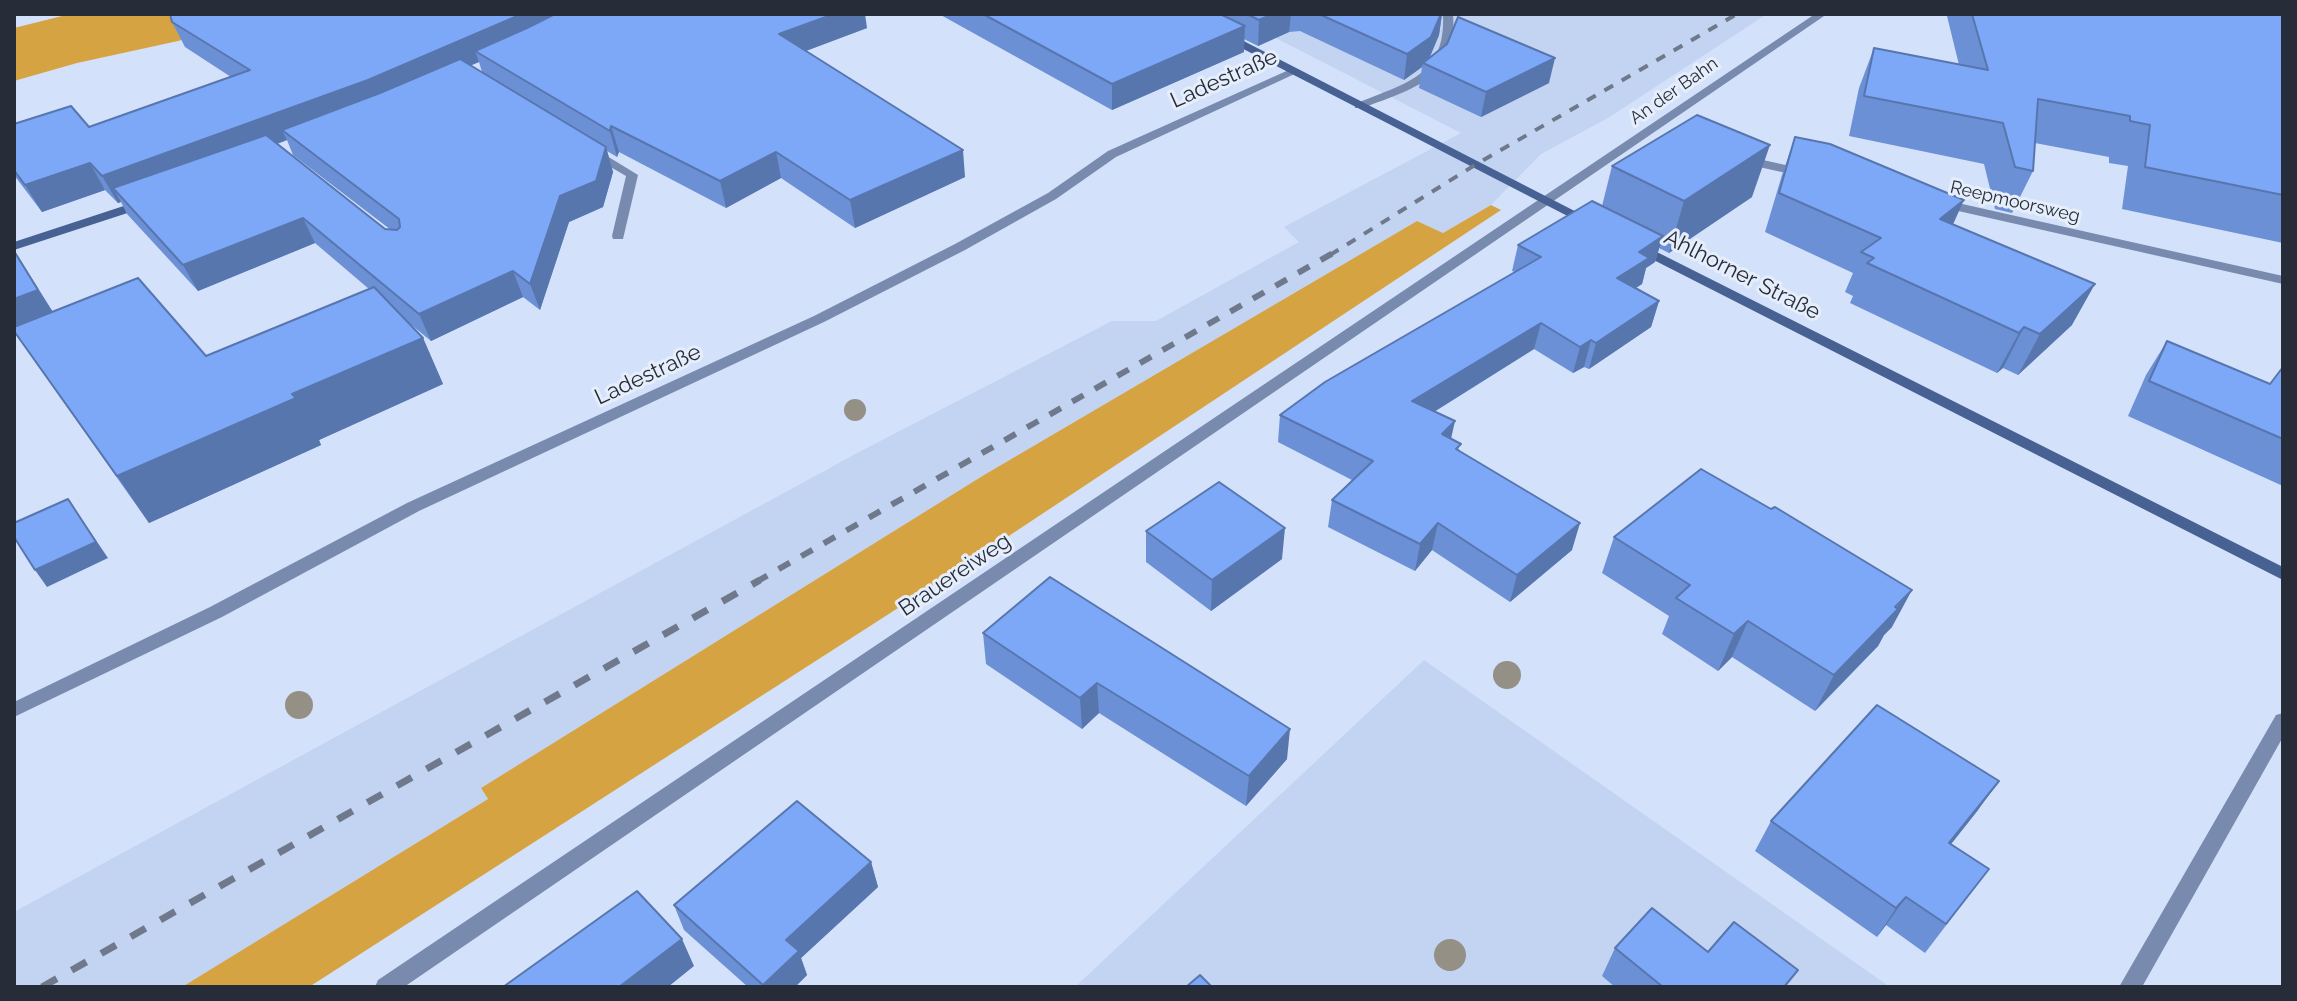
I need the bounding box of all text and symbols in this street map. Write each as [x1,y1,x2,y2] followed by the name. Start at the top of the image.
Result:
[1167,44,1281,114] street label: Ladestraße
[1626,53,1722,129] street label: An der Bahn
[1948,177,2082,227] street label: Reepmoorsweg
[1660,224,1824,326] street label: Ahlhorner Straße
[591,339,705,411] street label: Ladestraße
[894,528,1016,622] street label: Brauereiweg

